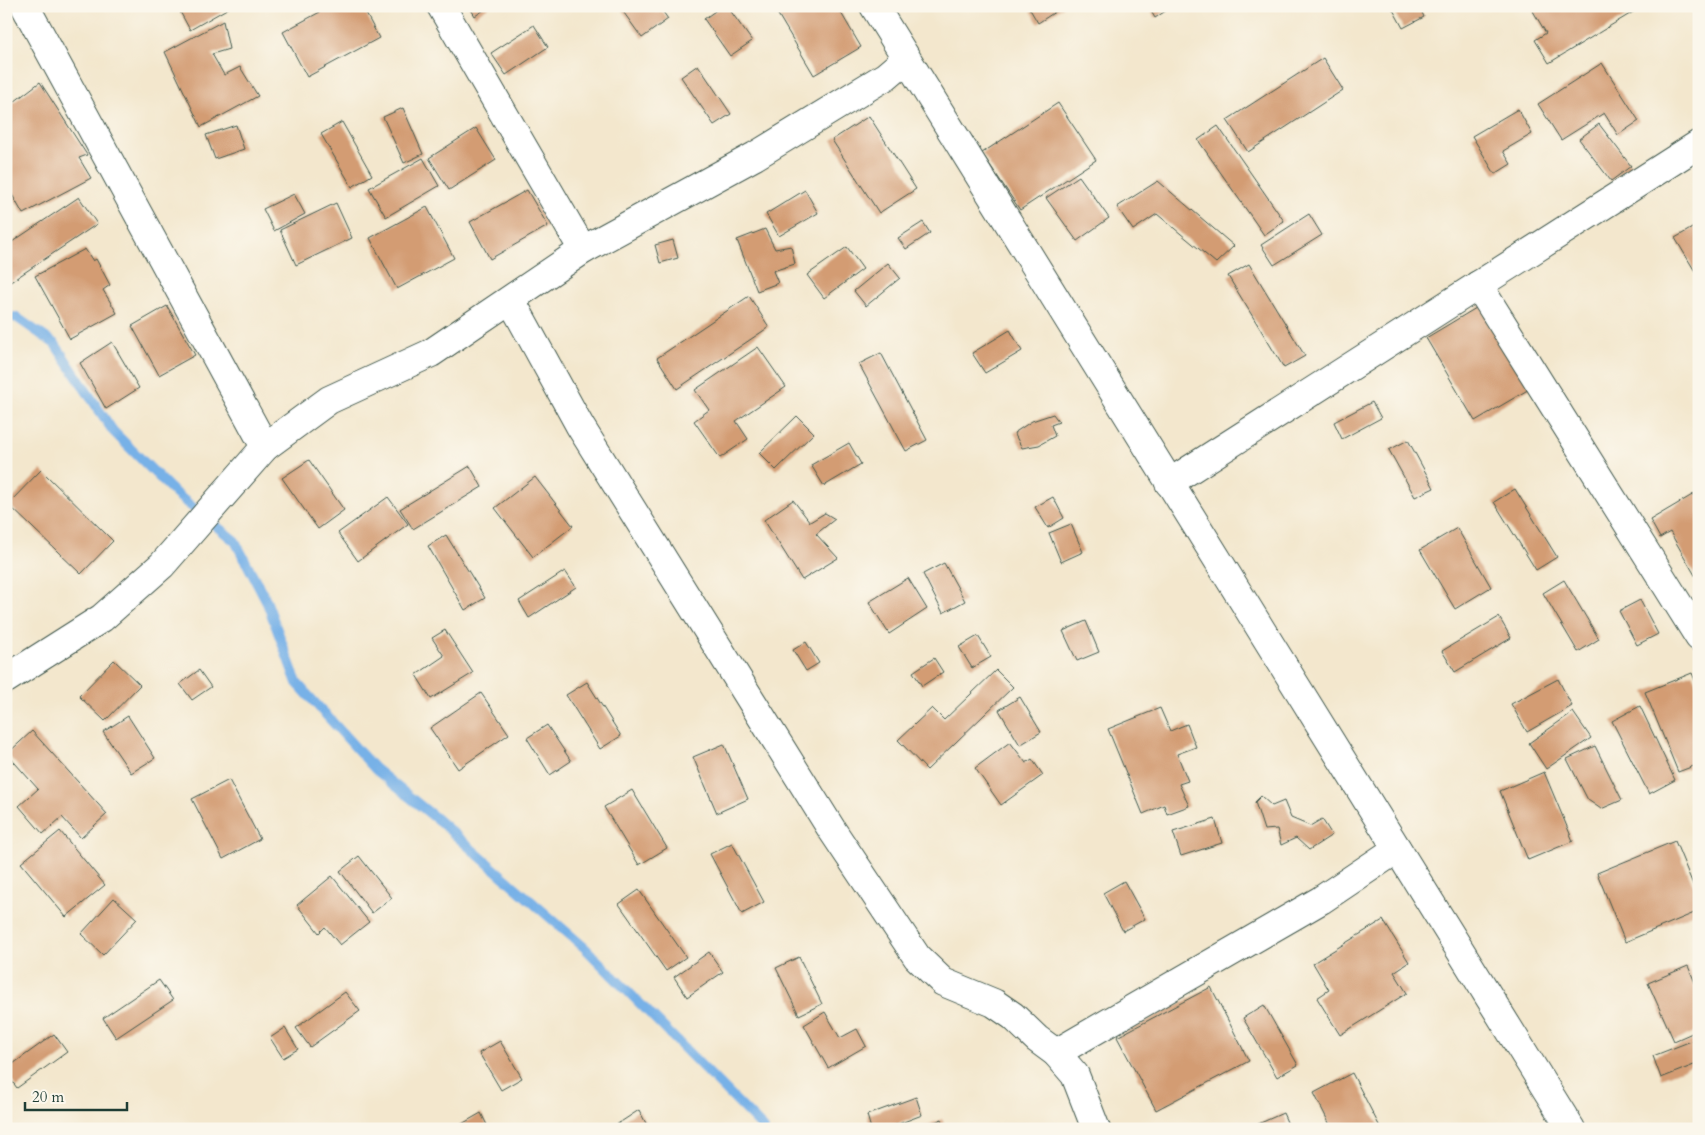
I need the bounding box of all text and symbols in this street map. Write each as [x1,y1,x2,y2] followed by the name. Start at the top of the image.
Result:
[25,1080,128,1112] scale bar
[32,1087,64,1107] text: 20 m

